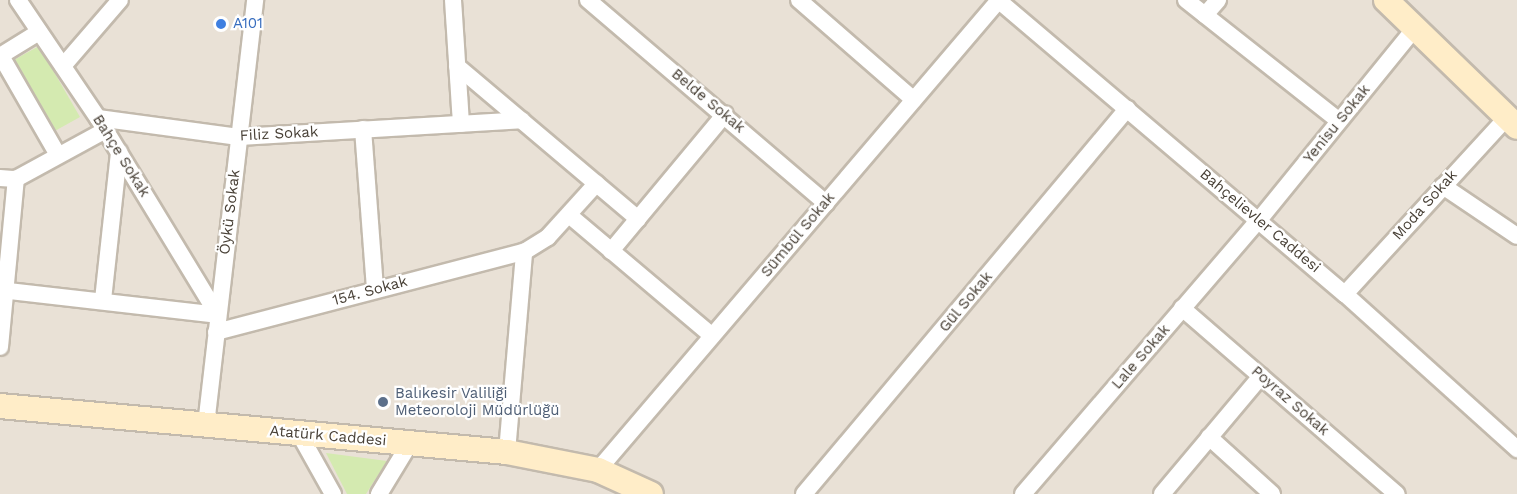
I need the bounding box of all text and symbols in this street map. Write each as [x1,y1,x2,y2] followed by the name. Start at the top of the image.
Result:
[233,15,263,33] place label: A101
[214,17,228,31] marker: A101
[668,65,748,137] street label: Belde Sokak
[1300,81,1374,167] street label: Yenisu Sokak
[89,111,153,201] street label: Bahçe Sokak
[239,123,319,145] street label: Filiz Sokak
[1196,165,1324,277] street label: Bahçelievler Caddesi
[1389,166,1461,244] street label: Moda Sokak
[216,168,244,256] street label: Öykü Sokak
[757,189,839,281] street label: Sümbül Sokak
[935,268,997,336] street label: Gül Sokak
[331,272,409,310] street label: 154. Sokak
[1108,321,1174,393] street label: Lale Sokak
[1247,362,1333,440] street label: Poyraz Sokak
[395,384,559,419] place label: Balıkesir Valiliği Meteoroloji Müdürlüğü
[376,395,390,409] marker: Balıkesir Valiliği Meteoroloji Müdürlüğü
[269,422,387,450] street label: Atatürk Caddesi

